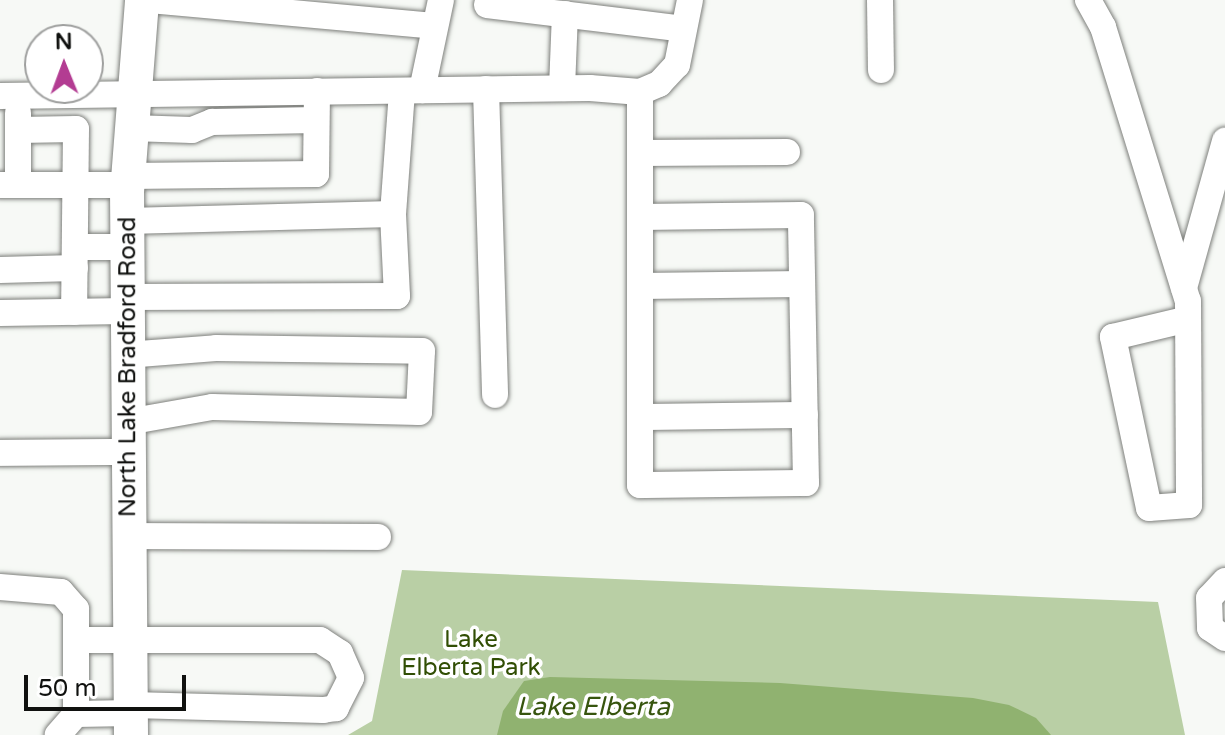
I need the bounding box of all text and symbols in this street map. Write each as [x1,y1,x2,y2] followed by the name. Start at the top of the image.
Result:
[24,24,104,104] north arrow
[55,29,73,55] text: N
[114,217,142,517] street label: North Lake Bradford Road
[401,626,541,682] park label: Lake Elberta Park
[28,659,190,709] scale bar
[38,674,96,703] text: 50 m
[516,691,670,723] water label: Lake Elberta

